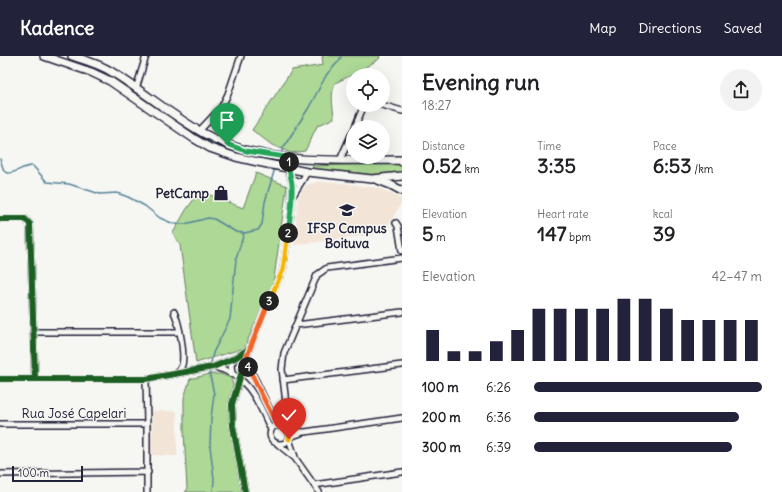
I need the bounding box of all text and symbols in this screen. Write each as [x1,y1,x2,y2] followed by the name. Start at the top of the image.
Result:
[20,16,94,40] text: Kadence
[589,19,616,37] text: Map
[638,19,702,37] text: Directions
[724,19,762,37] text: Saved
[346,68,390,164] map controls
[346,68,390,112] button: locate
[422,68,540,96] text: Evening run
[720,69,762,111] button: share
[422,97,451,114] text: 18:27
[210,103,244,144] pin
[216,109,238,131] icon: arrive
[346,120,390,164] button: layers
[422,139,465,153] text: Distance
[537,139,561,153] text: Time
[653,139,677,153] text: Pace
[279,152,299,172] pin: 1
[422,153,462,178] text: 0.52
[537,153,576,178] text: 3:35
[653,153,692,178] text: 6:53
[287,155,291,169] text: 1
[462,162,480,176] text: km
[692,162,713,176] text: /km
[212,184,230,202] shop icon: PetCamp
[156,185,210,202] place label: PetCamp
[338,201,356,219] school or university icon: IFSP Campus Boituva
[422,207,467,221] text: Elevation
[537,207,588,221] text: Heart rate
[653,207,672,221] text: kcal
[307,220,387,252] place label: IFSP Campus Boituva
[422,221,434,246] text: 5
[537,221,566,246] text: 147
[653,221,676,246] text: 39
[278,223,298,243] pin: 2
[285,226,291,240] text: 2
[434,230,446,244] text: m
[566,230,591,244] text: bpm
[422,268,475,285] text: Elevation
[712,268,762,285] text: 42–47 m
[259,291,279,311] pin: 3
[266,294,272,308] text: 3
[238,357,258,377] pin: 4
[245,360,251,374] text: 4
[422,379,459,396] text: 100 m
[486,379,511,396] text: 6:26
[272,398,306,439] pin
[278,404,300,426] icon: check
[22,405,127,422] street label: Rua José Capelari
[422,409,461,426] text: 200 m
[486,409,511,426] text: 6:36
[422,439,461,456] text: 300 m
[486,439,511,456] text: 6:39
[12,464,83,483] scale bar
[18,466,49,480] text: 100 m

